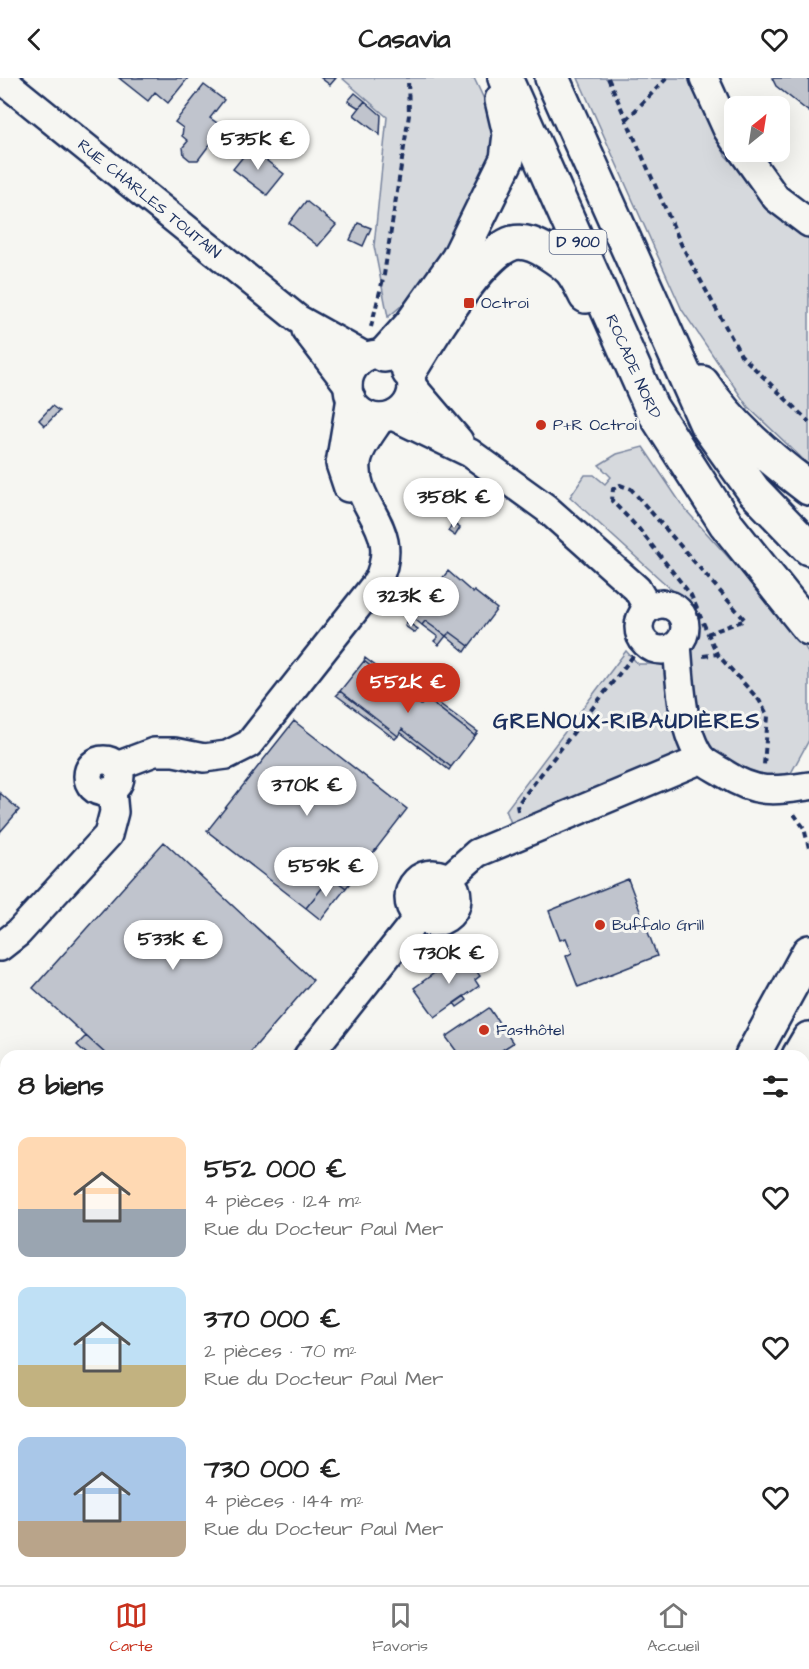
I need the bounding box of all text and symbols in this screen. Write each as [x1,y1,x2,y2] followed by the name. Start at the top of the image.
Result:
[359,20,450,58] text: Casavia
[18,23,51,56] icon: back
[758,23,791,56] icon: heart
[724,96,790,162] north arrow
[724,96,790,162] map controls
[209,120,307,171] pin: 535K €
[221,125,295,153] text: 535K €
[73,134,226,263] street label: RUE CHARLES TOUTAIN
[550,230,606,254] road number: D 900
[481,292,529,314] place label: Octroi
[462,296,476,310] marker: Octroi
[600,311,667,423] street label: ROCADE NORD
[553,414,638,436] place label: P+R Octroi
[534,418,548,432] marker: P+R Octroi
[405,478,503,529] pin: 358K €
[417,483,491,511] text: 358K €
[362,577,460,628] pin: 323K €
[377,582,445,610] text: 323K €
[359,663,457,714] pin: 552K €
[370,668,446,696] text: 552K €
[493,706,761,737] district label: GRENOUX-RIBAUDIÈRES
[258,766,356,817] pin: 370K €
[271,771,343,799] text: 370K €
[277,847,375,898] pin: 559K €
[288,852,364,880] text: 559K €
[612,914,704,936] place label: Buffalo Grill
[593,918,607,932] marker: Buffalo Grill
[124,920,222,971] pin: 533K €
[138,925,208,953] text: 533K €
[400,934,498,985] pin: 730K €
[413,939,485,967] text: 730K €
[496,1019,564,1041] place label: Fasthôtel
[477,1023,491,1037] marker: Fasthôtel
[18,1068,104,1104] text: 8 biens
[759,1070,792,1103] icon: filters
[204,1151,346,1187] text: 552 000 €
[66,1161,138,1233] icon: home
[759,1181,792,1214] icon: heart
[204,1187,362,1215] text: 4 pièces · 124 m²
[204,1215,443,1243] text: Rue du Docteur Paul Mer
[204,1301,340,1337] text: 370 000 €
[66,1311,138,1383] icon: home
[759,1331,792,1364] icon: heart
[204,1337,357,1365] text: 2 pièces · 70 m²
[204,1365,443,1393] text: Rue du Docteur Paul Mer
[204,1451,340,1487] text: 730 000 €
[66,1461,138,1533] icon: home
[759,1481,792,1514] icon: heart
[204,1487,364,1515] text: 4 pièces · 144 m²
[204,1515,443,1543] text: Rue du Docteur Paul Mer
[110,1599,153,1657] tab: Carte
[372,1599,428,1657] tab: Favoris
[647,1599,699,1657] tab: Accueil

